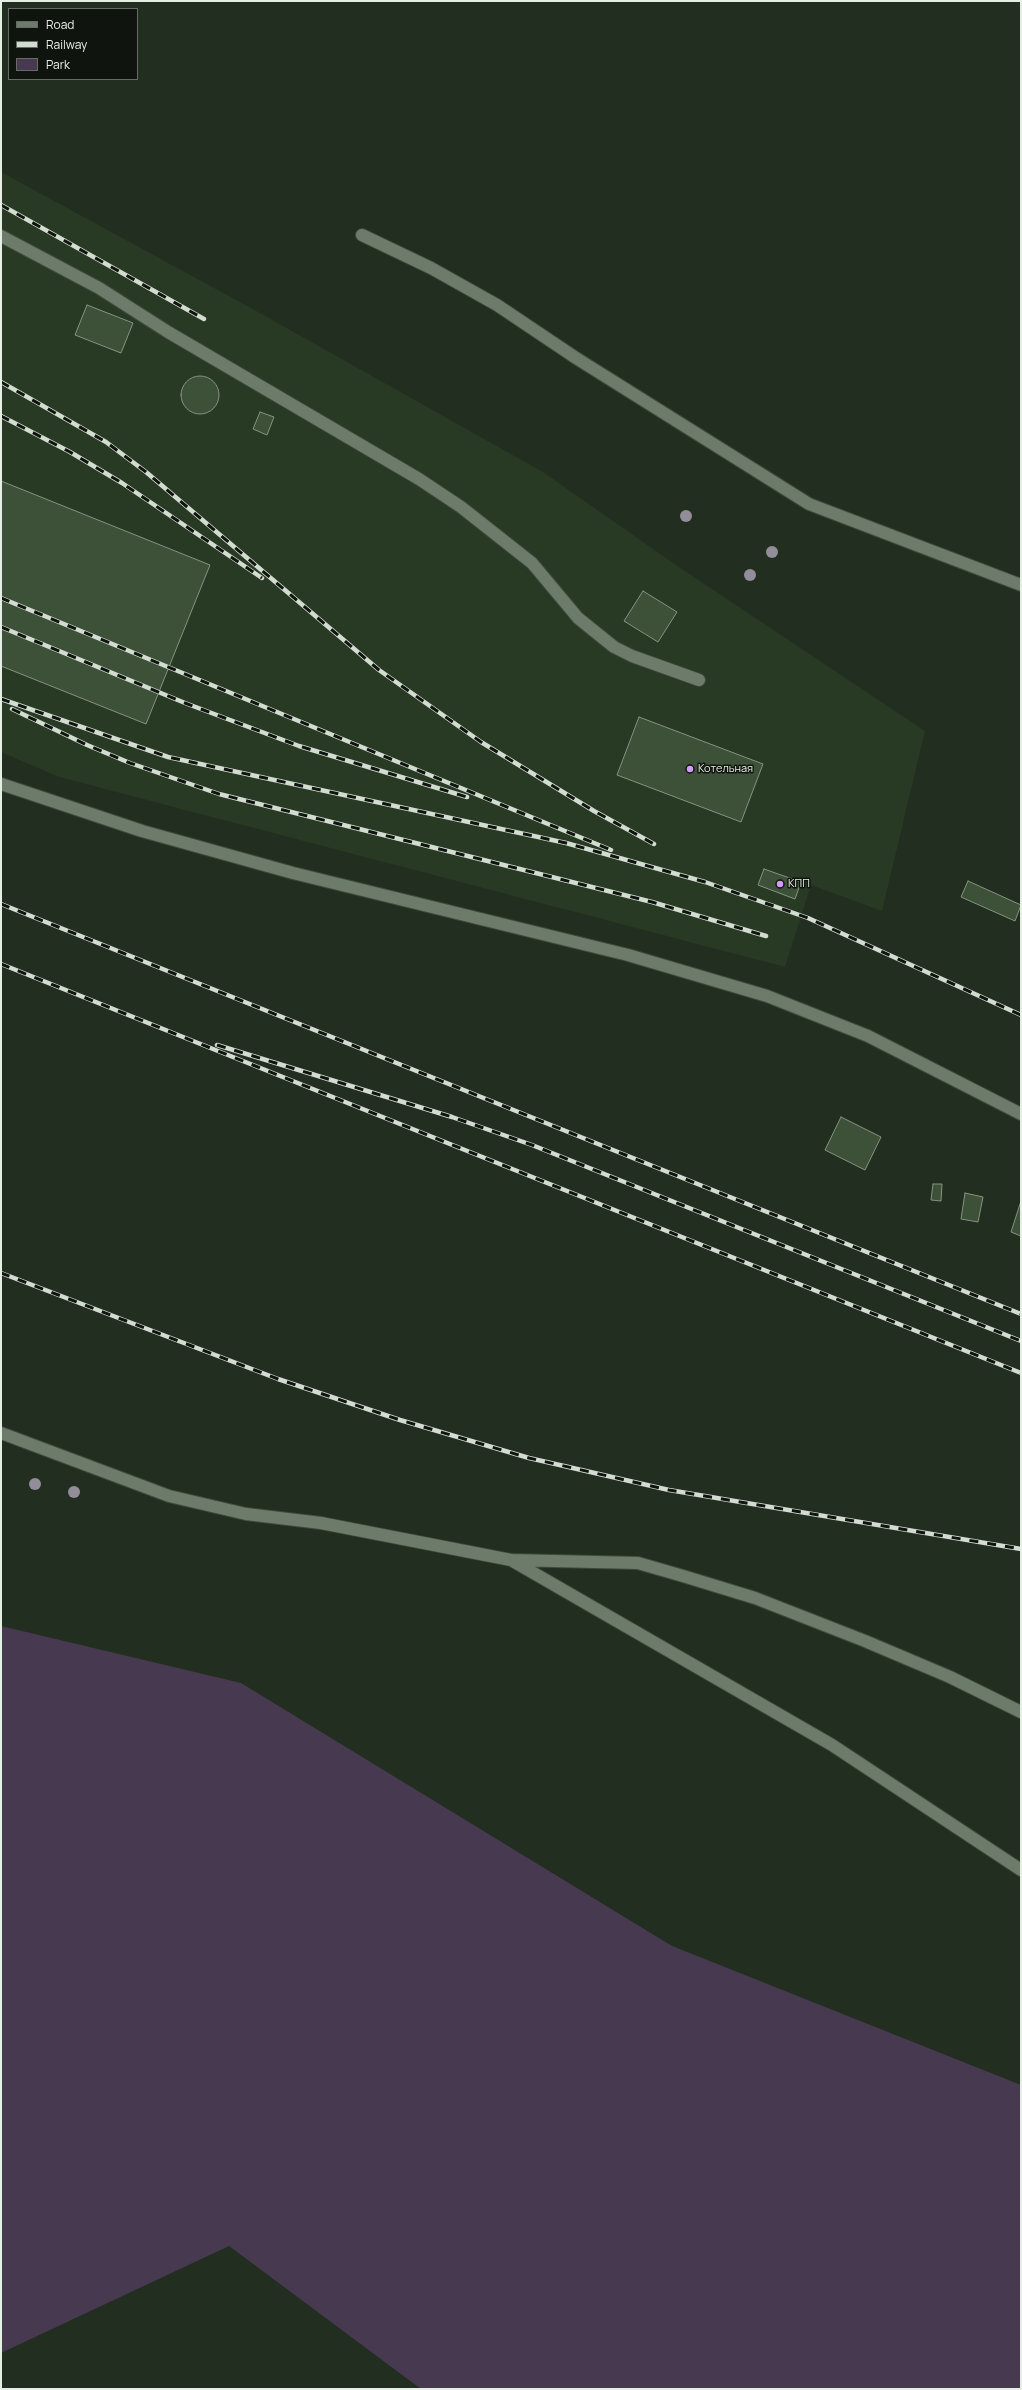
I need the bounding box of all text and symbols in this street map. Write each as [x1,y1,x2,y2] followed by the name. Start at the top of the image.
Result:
[8,8,138,80] legend
[46,16,74,33] text: Road
[46,36,87,53] text: Railway
[46,56,70,73] text: Park
[698,762,753,776] place label: Котельная
[685,764,695,774] marker: Котельная
[788,877,810,891] place label: КПП
[775,879,785,889] marker: КПП

